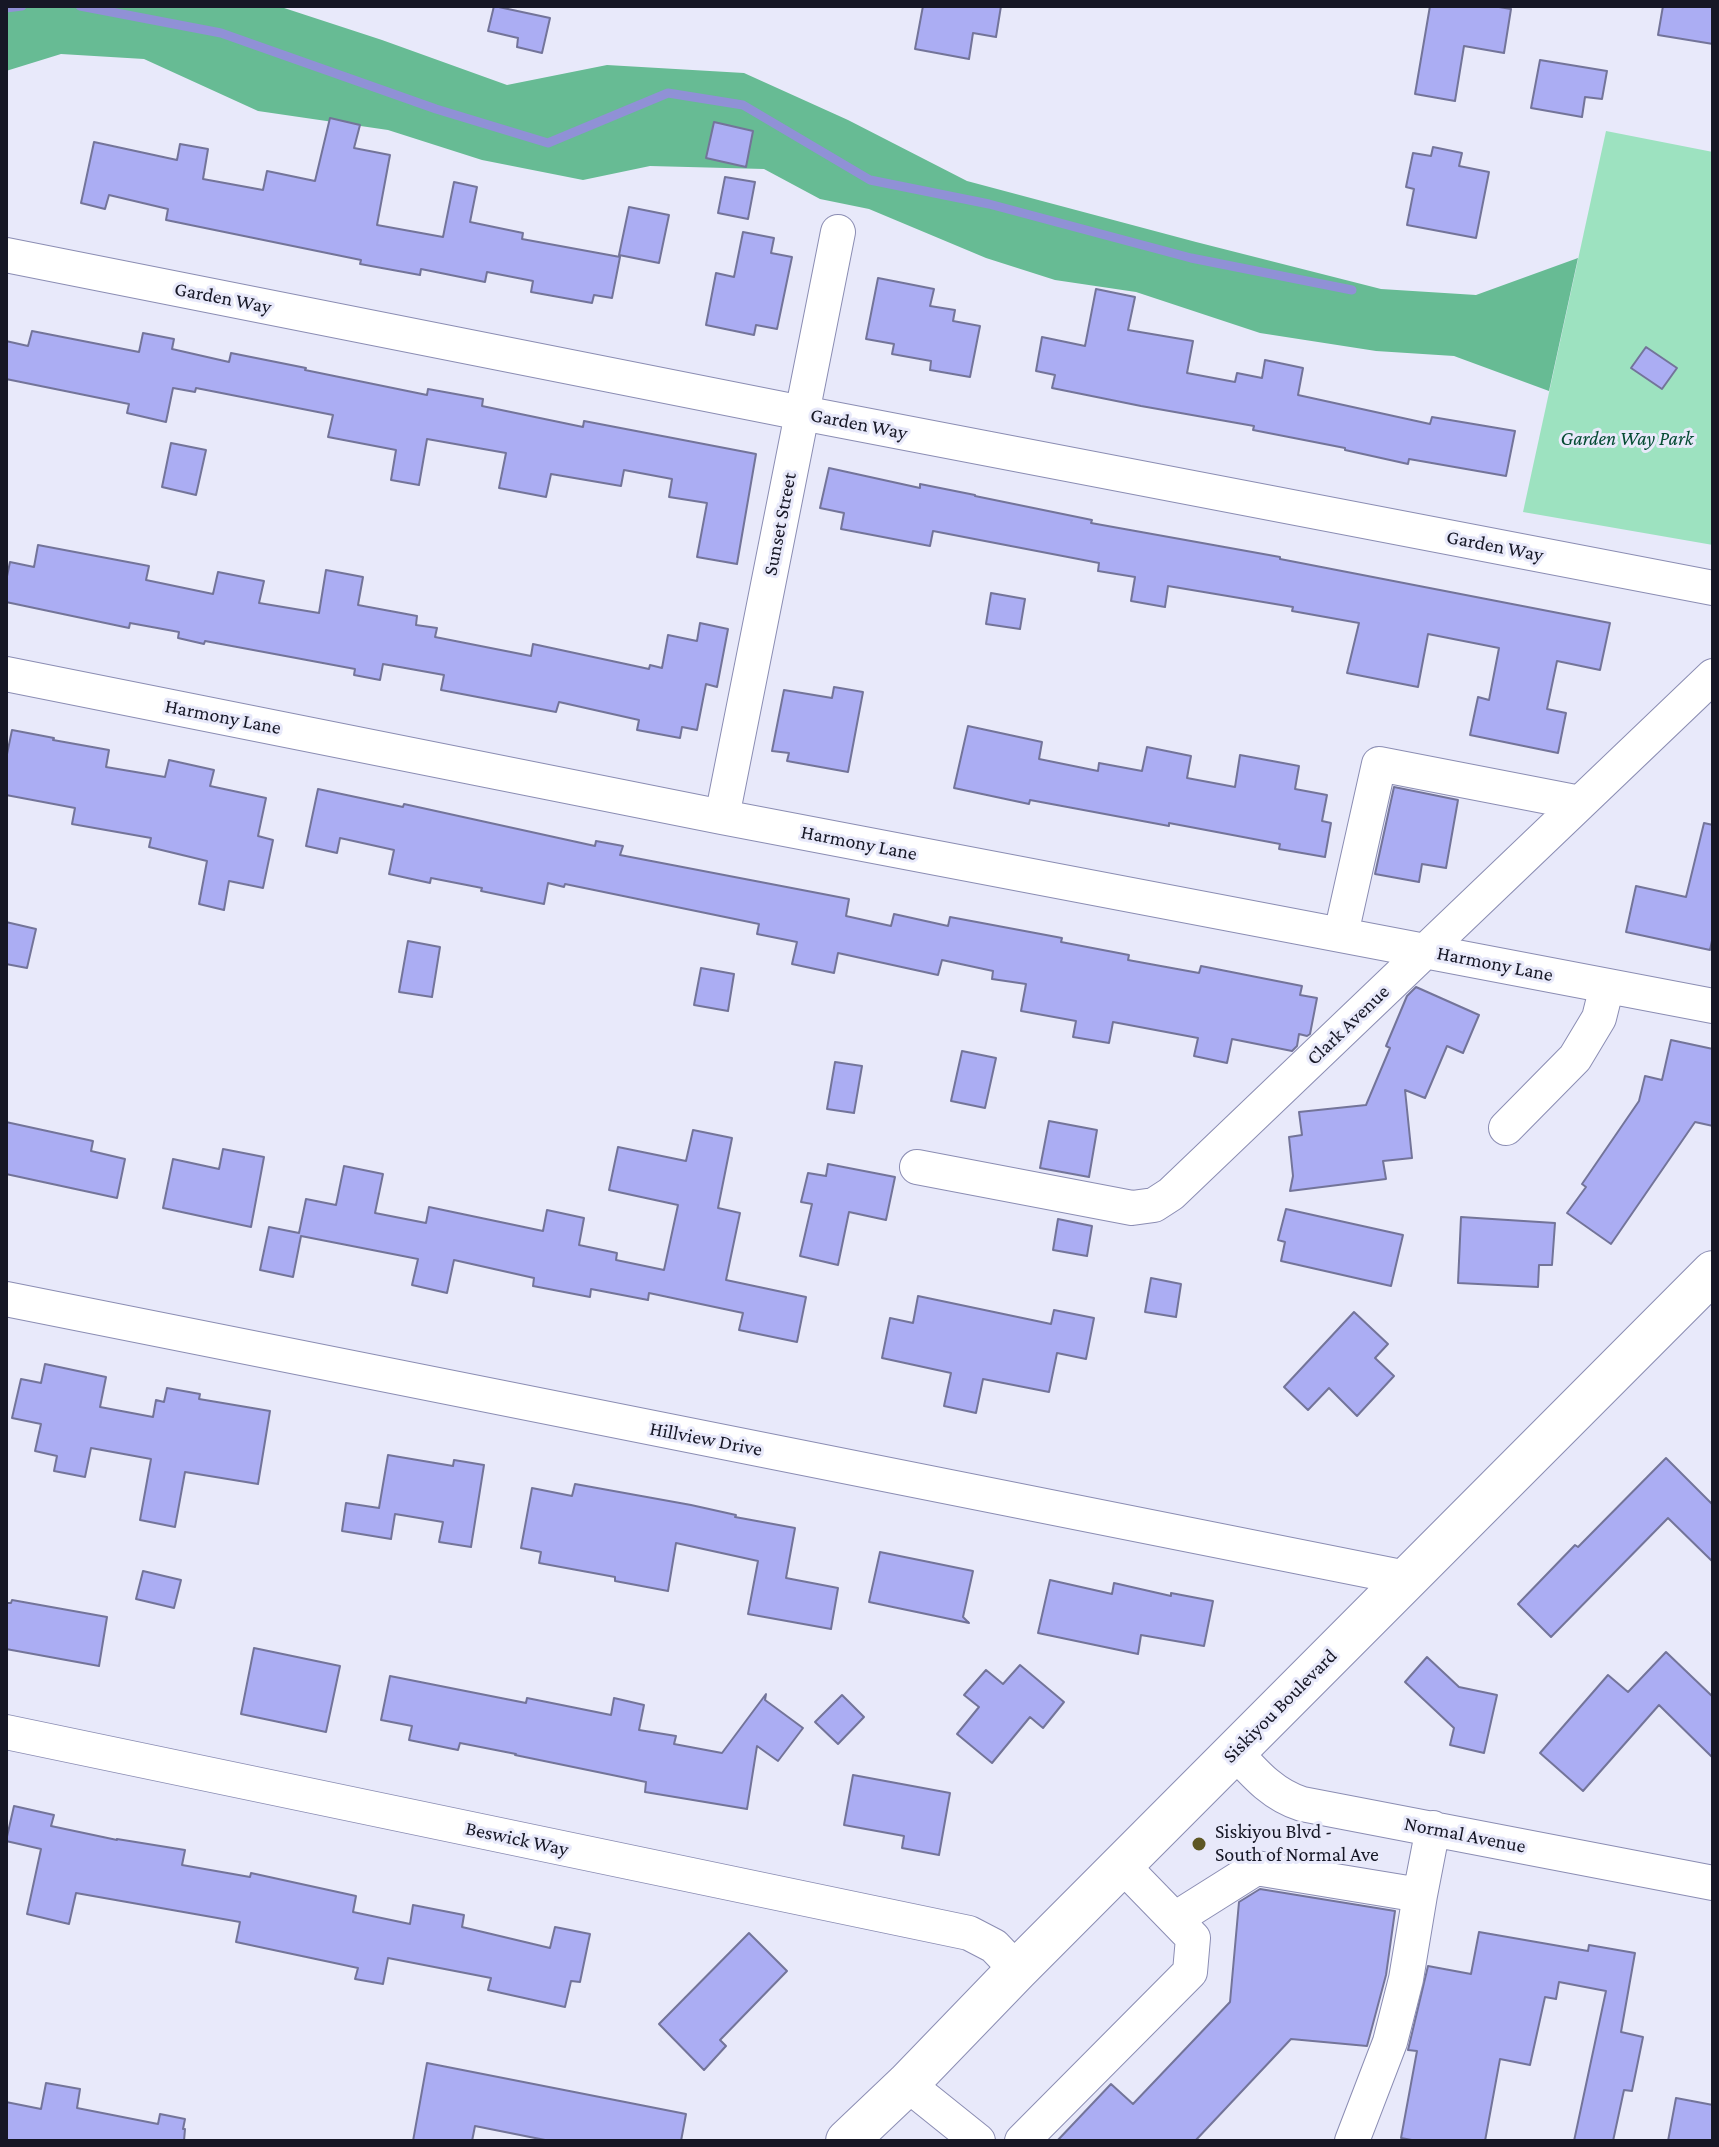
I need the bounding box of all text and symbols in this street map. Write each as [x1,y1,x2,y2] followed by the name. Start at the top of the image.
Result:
[172,277,274,319] street label: Garden Way
[808,403,910,445] street label: Garden Way
[1560,427,1694,451] park label: Garden Way Park
[758,470,802,578] street label: Sunset Street
[1444,525,1546,567] street label: Garden Way
[163,694,283,740] street label: Harmony Lane
[799,820,919,866] street label: Harmony Lane
[1435,941,1555,987] street label: Harmony Lane
[1302,980,1394,1070] street label: Clark Avenue
[648,1416,764,1462] street label: Hillview Drive
[1218,1644,1342,1768] street label: Siskiyou Boulevard
[1402,1811,1528,1859] street label: Normal Avenue
[463,1816,571,1862] street label: Beswick Way
[1215,1820,1379,1867] place label: Siskiyou Blvd - South of Normal Ave
[1190,1835,1208,1853] marker: Siskiyou Blvd - South of Normal Ave

